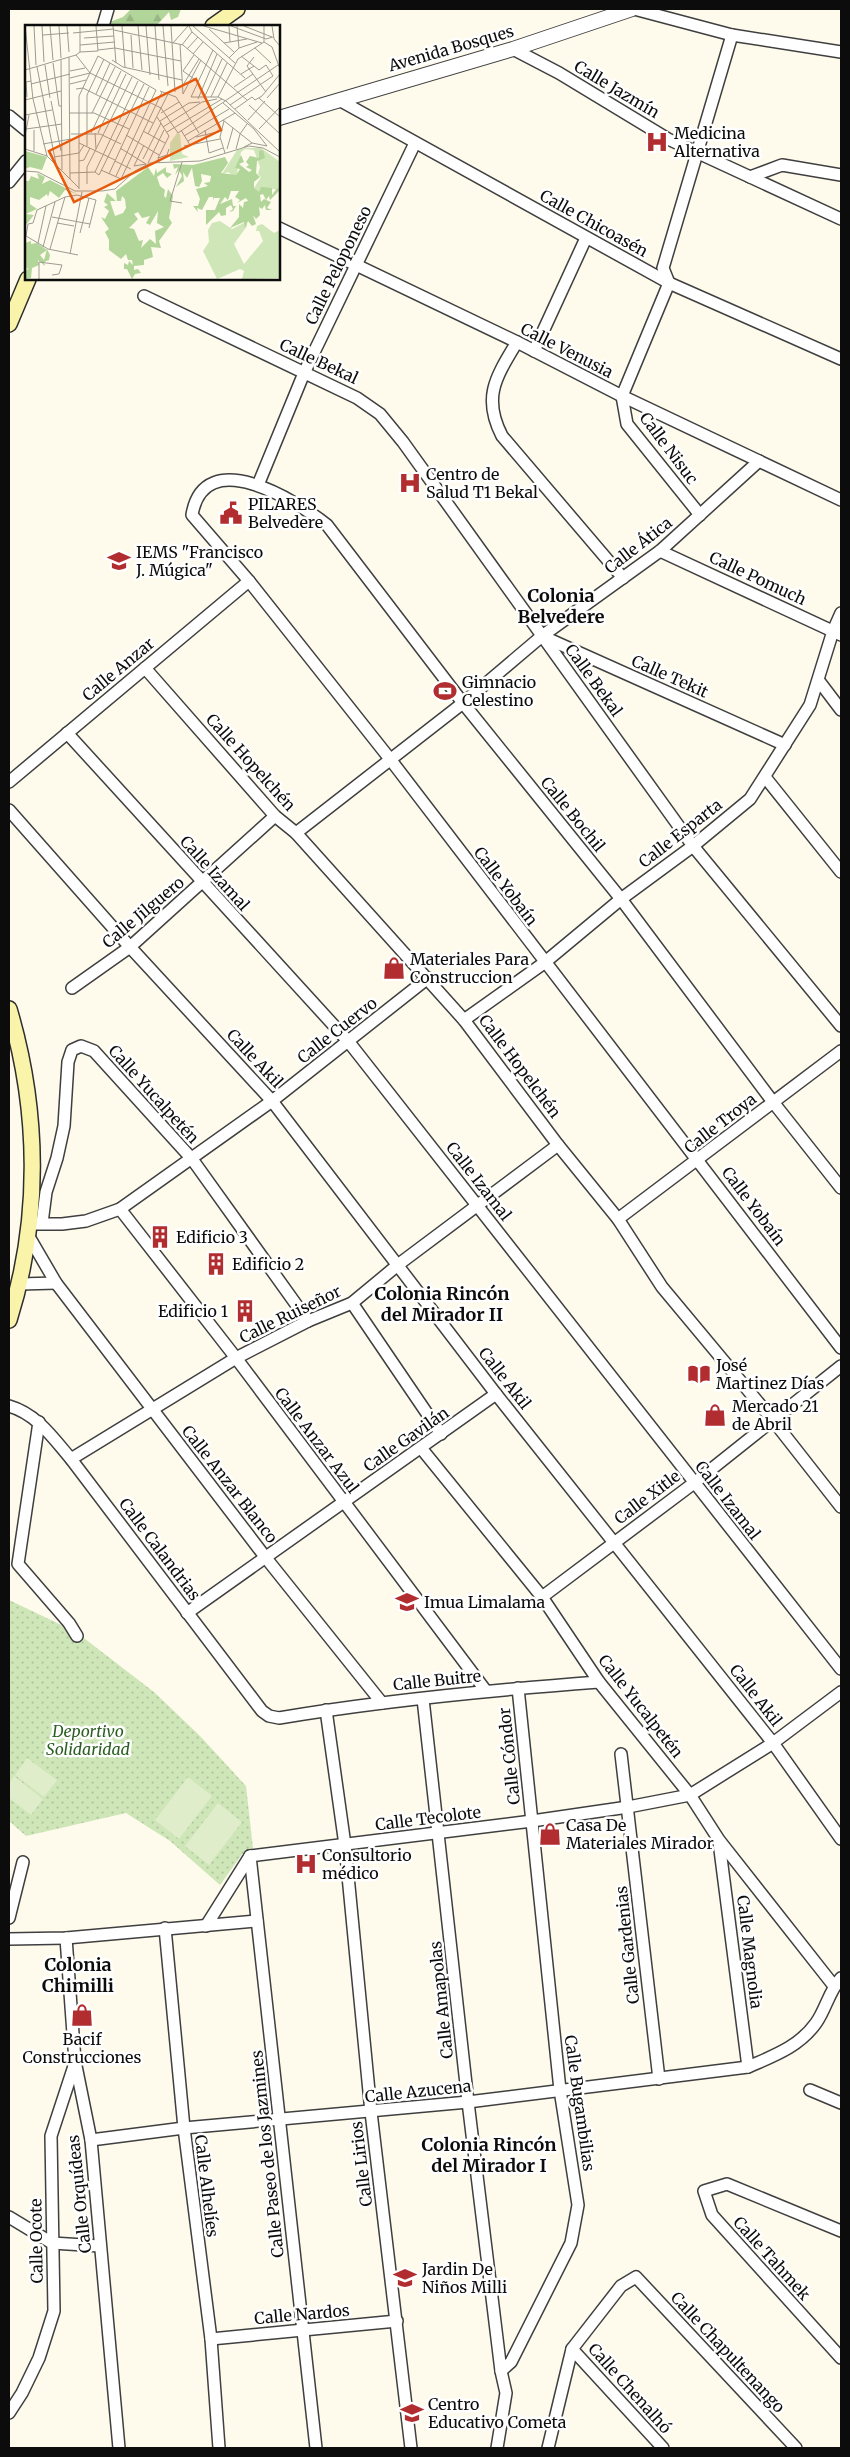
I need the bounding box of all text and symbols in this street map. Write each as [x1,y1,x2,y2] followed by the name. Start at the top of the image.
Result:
[385,20,516,76] street label: Avenida Bosques
[25,25,280,280] inset map
[571,56,664,122] street label: Calle Jazmín
[673,123,760,161] place label: Medicina Alternativa
[644,129,670,155] hospital icon: Medicina Alternativa
[537,185,652,261] street label: Calle Chicoasén
[301,202,375,328] street label: Calle Peloponeso
[517,318,617,382] street label: Calle Venusia
[276,334,362,388] street label: Calle Bekal
[636,408,702,488] street label: Calle Nisuc
[426,464,538,502] place label: Centro de Salud T1 Bekal
[397,470,423,496] hospital icon: Centro de Salud T1 Bekal
[248,494,323,532] place label: PILARES Belvedere
[218,500,244,526] public building icon: PILARES Belvedere
[600,512,676,578] street label: Calle Ática
[135,542,263,580] place label: IEMS "Francisco J. Múgica"
[706,547,810,609] street label: Calle Pomuch
[106,548,132,574] school or university icon: IEMS "Francisco J. Múgica"
[517,584,605,628] district label: Colonia Belvedere
[78,633,158,705] street label: Calle Anzar
[561,640,627,720] street label: Calle Bekal
[629,650,712,702] street label: Calle Tekit
[462,672,536,710] place label: Gimnacio Celestino
[432,678,458,704] sports icon: Gimnacio Celestino
[202,709,300,815] street label: Calle Hopelchén
[537,772,609,856] street label: Calle Bochil
[634,794,726,872] street label: Calle Esparta
[176,831,254,915] street label: Calle Izamal
[470,843,542,930] street label: Calle Yobaín
[98,872,188,952] street label: Calle Jilguero
[410,949,529,987] place label: Materiales Para Construccion
[381,955,407,981] shop icon: Materiales Para Construccion
[293,993,381,1067] street label: Calle Cuervo
[475,1010,566,1122] street label: Calle Hopelchén
[223,1024,287,1092] street label: Calle Akil
[105,1041,204,1148] street label: Calle Yucalpetén
[680,1088,760,1157] street label: Calle Troya
[442,1138,516,1224] street label: Calle Izamal
[718,1163,790,1250] street label: Calle Yobaín
[147,1224,173,1250] building icon: Edificio 3
[176,1227,248,1247] place label: Edificio 3
[203,1251,229,1277] building icon: Edificio 2
[232,1254,304,1274] place label: Edificio 2
[236,1281,344,1347] street label: Calle Ruiseñor
[375,1282,509,1326] district label: Colonia Rincón del Mirador II
[232,1298,258,1324] building icon: Edificio 1
[158,1301,228,1321] place label: Edificio 1
[475,1343,535,1413] street label: Calle Akil
[715,1355,824,1393] place label: José Martinez Días
[686,1361,712,1387] library icon: José Martinez Días
[271,1383,363,1497] street label: Calle Anzar Azul
[732,1396,819,1434] place label: Mercado 21 de Abril
[359,1402,453,1476] street label: Calle Gavilán
[702,1402,728,1428] shop icon: Mercado 21 de Abril
[178,1421,282,1547] street label: Calle Anzar Blanco
[691,1457,765,1543] street label: Calle Izamal
[610,1466,684,1528] street label: Calle Xitle
[115,1494,205,1604] street label: Calle Calandrias
[394,1589,420,1615] school or university icon: Imua Limalama
[424,1592,546,1612] place label: Imua Limalama
[594,1650,688,1762] street label: Calle Yucalpetén
[726,1660,786,1730] street label: Calle Akil
[392,1665,482,1695] street label: Calle Buitre
[494,1706,524,1806] street label: Calle Cóndor
[46,1721,131,1759] park label: Deportivo Solidaridad
[374,1802,482,1834] street label: Calle Tecolote
[566,1815,714,1853] place label: Casa De Materiales Mirador
[537,1821,563,1847] shop icon: Casa De Materiales Mirador
[322,1845,412,1883] place label: Consultorio médico
[293,1851,319,1877] hospital icon: Consultorio médico
[611,1885,643,2005] street label: Calle Gardenias
[733,1894,767,2010] street label: Calle Magnolia
[425,1940,457,2060] street label: Calle Amapolas
[42,1953,114,1997] district label: Colonia Chimilli
[69,2002,95,2028] shop icon: Bacif Construcciones
[23,2029,142,2067] place label: Bacif Construcciones
[561,2034,599,2172] street label: Calle Bugambilias
[246,2049,288,2259] street label: Calle Paseo de los Jazmines
[364,2075,473,2107] street label: Calle Azucena
[346,2120,376,2208] street label: Calle Lirios
[422,2133,556,2177] district label: Colonia Rincón del Mirador I
[63,2134,95,2254] street label: Calle Orquídeas
[191,2134,223,2238] street label: Calle Alhelíes
[25,2198,47,2284] street label: Calle Ocote
[729,2212,815,2305] street label: Calle Tahmek
[421,2259,507,2297] place label: Jardin De Niños Milli
[392,2265,418,2291] school or university icon: Jardin De Niños Milli
[667,2287,789,2417] street label: Calle Chapultenango
[253,2300,351,2328] street label: Calle Nardos
[584,2339,676,2437] street label: Calle Chenalhó
[428,2394,567,2432] place label: Centro Educativo Cometa
[399,2400,425,2426] school or university icon: Centro Educativo Cometa

